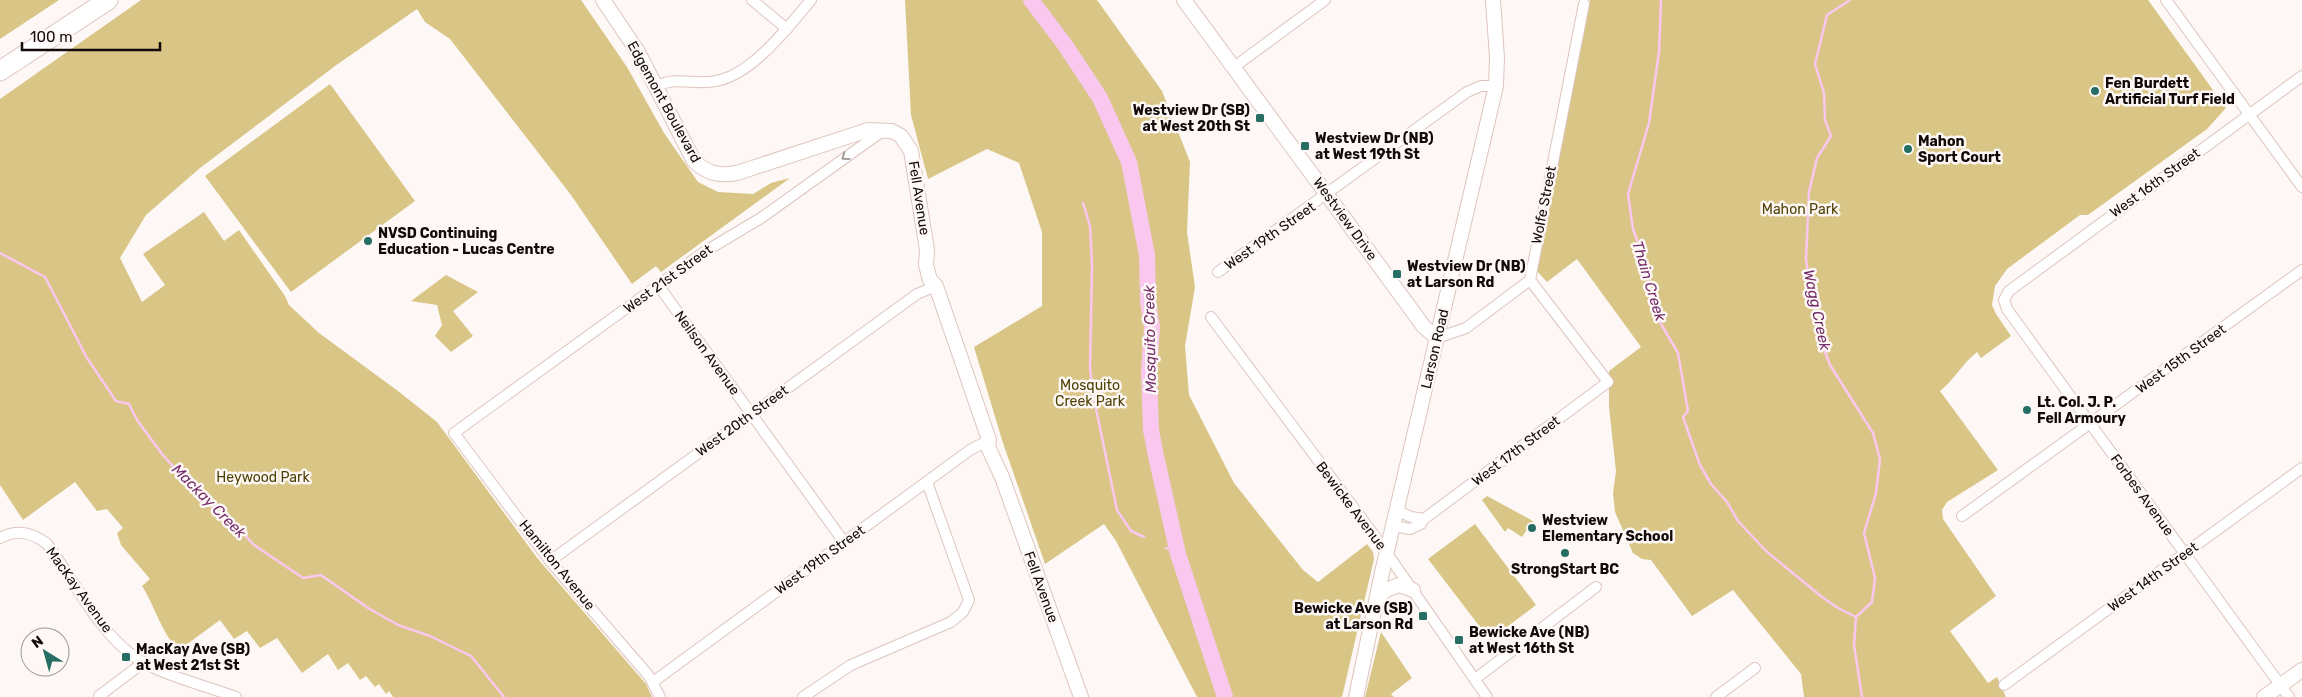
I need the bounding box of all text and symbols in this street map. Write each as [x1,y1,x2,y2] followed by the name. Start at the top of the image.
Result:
[22,20,160,52] scale bar
[30,28,72,46] text: 100 m
[624,38,704,166] street label: Edgemont Boulevard
[2105,75,2235,108] place label: Fen Burdett Artificial Turf Field
[2089,85,2101,97] marker: Fen Burdett Artificial Turf Field
[1133,102,1250,135] place label: Westview Dr (SB) at West 20th St
[1254,112,1266,124] marker: Westview Dr (SB) at West 20th St
[1315,130,1434,163] place label: Westview Dr (NB) at West 19th St
[1918,133,2001,166] place label: Mahon Sport Court
[1299,140,1311,152] marker: Westview Dr (NB) at West 19th St
[1902,143,1914,155] marker: Mahon Sport Court
[2107,144,2204,221] street label: West 16th Street
[842,151,851,160] one-way arrow
[905,160,933,236] street label: Fell Avenue
[1528,164,1560,246] street label: Wolfe Street
[1309,174,1381,264] street label: Westview Drive
[1221,198,1319,274] street label: West 19th Street
[1762,201,1839,218] park label: Mahon Park
[378,225,555,258] place label: NVSD Continuing Education - Lucas Centre
[362,235,374,247] marker: NVSD Continuing Education - Lucas Centre
[1628,239,1670,323] water label: Thain Creek
[620,241,716,317] street label: West 21st Street
[1407,258,1526,291] place label: Westview Dr (NB) at Larson Rd
[1391,268,1403,280] marker: Westview Dr (NB) at Larson Rd
[1800,268,1834,352] water label: Wagg Creek
[1140,285,1160,393] water label: Mosquito Creek
[671,308,743,399] street label: Neilson Avenue
[1418,308,1452,390] street label: Larson Road
[2133,320,2230,397] street label: West 15th Street
[1055,377,1126,410] park label: Mosquito Creek Park
[693,382,792,460] street label: West 20th Street
[2037,394,2127,427] place label: Lt. Col. J. P. Fell Armoury
[2021,404,2033,416] marker: Lt. Col. J. P. Fell Armoury
[1469,412,1564,490] street label: West 17th Street
[2107,451,2177,539] street label: Forbes Avenue
[1312,458,1390,554] street label: Bewicke Avenue
[168,460,250,542] water label: Mackay Creek
[216,469,310,486] park label: Heywood Park
[1542,512,1673,545] place label: Westview Elementary School
[515,516,599,614] street label: Hamilton Avenue
[772,521,869,598] street label: West 19th Street
[1526,522,1538,534] marker: Westview Elementary School
[2105,538,2202,615] street label: West 14th Street
[42,544,116,636] street label: MacKay Avenue
[1559,547,1571,559] marker: StrongStart BC
[1020,549,1062,625] street label: Fell Avenue
[1511,561,1619,578] place label: StrongStart BC
[1294,600,1413,633] place label: Bewicke Ave (SB) at Larson Rd
[1417,610,1429,622] marker: Bewicke Ave (SB) at Larson Rd
[1469,624,1589,657] place label: Bewicke Ave (NB) at West 16th St
[20,627,70,677] north arrow
[28,632,47,652] text: N
[1453,634,1465,646] marker: Bewicke Ave (NB) at West 16th St
[136,641,250,674] place label: MacKay Ave (SB) at West 21st St
[120,651,132,663] marker: MacKay Ave (SB) at West 21st St

